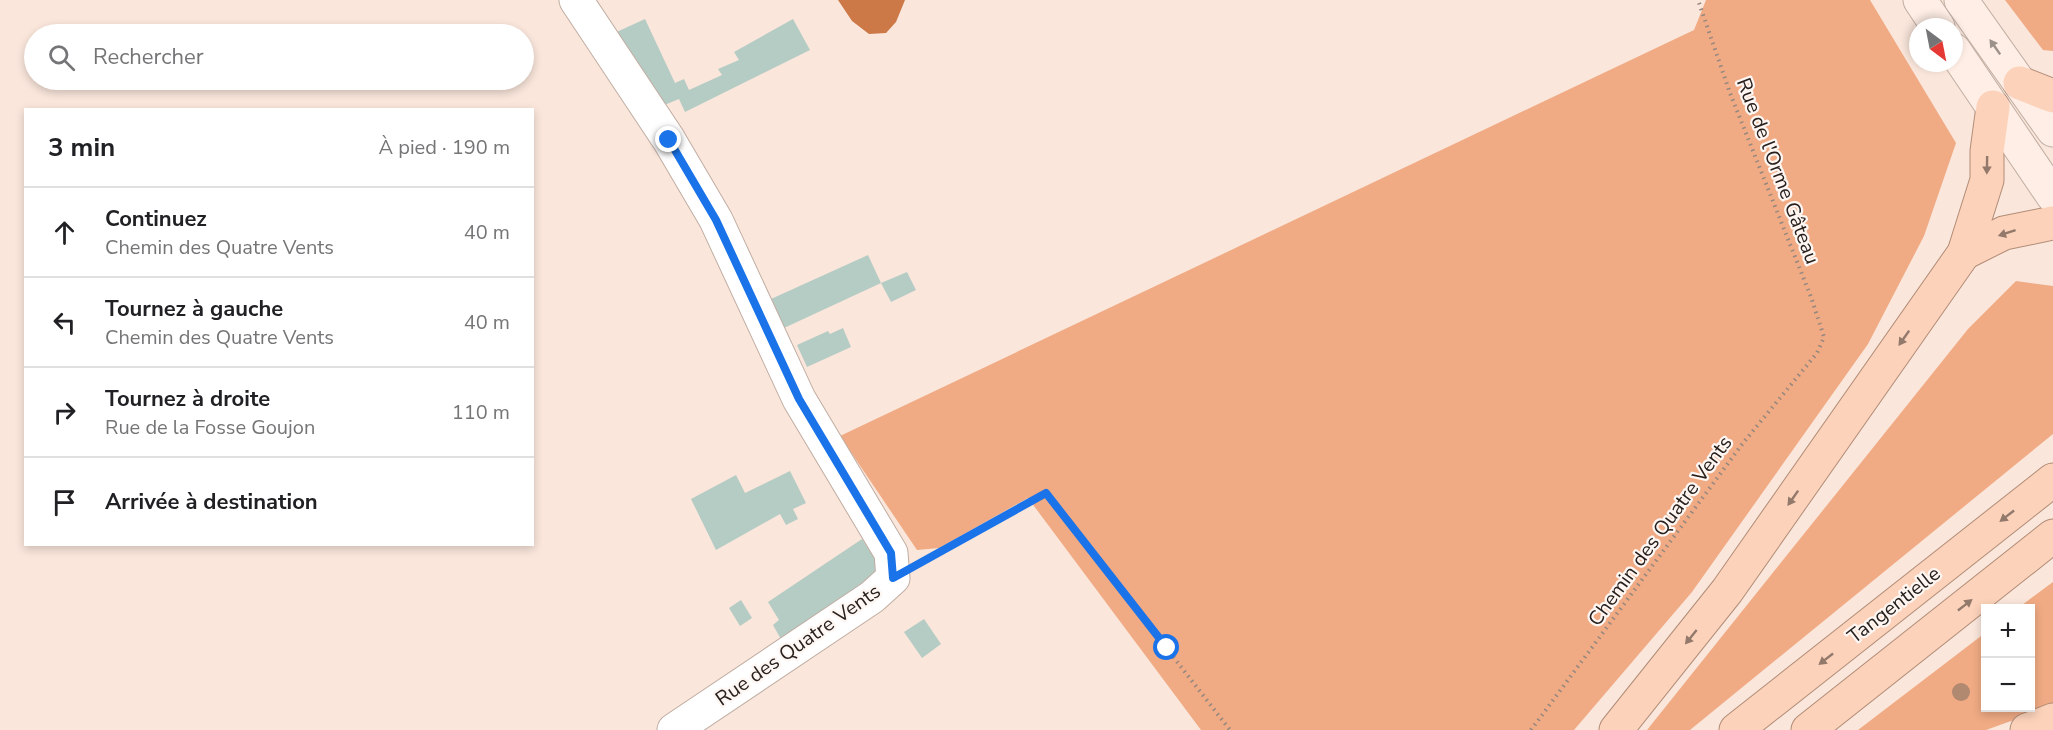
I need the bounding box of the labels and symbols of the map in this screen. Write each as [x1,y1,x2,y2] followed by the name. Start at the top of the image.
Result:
[1909,18,1963,72] north arrow
[1989,40,2001,56] one-way arrow
[1730,74,1826,268] street label: Rue de l'Orme Gâteau
[655,126,681,152] route end
[1982,156,1992,175] one-way arrow
[1998,229,2016,239] one-way arrow
[1899,330,1910,346] one-way arrow
[1582,430,1738,632] street label: Chemin des Quatre Vents
[1788,490,1799,506] one-way arrow
[1999,510,2015,522] one-way arrow
[1842,560,1946,650] street label: Tangentielle
[710,578,886,712] street label: Rue des Quatre Vents
[1957,599,1973,612] one-way arrow
[1685,629,1697,644] one-way arrow
[1153,634,1179,660] route start
[1818,652,1833,664] one-way arrow

